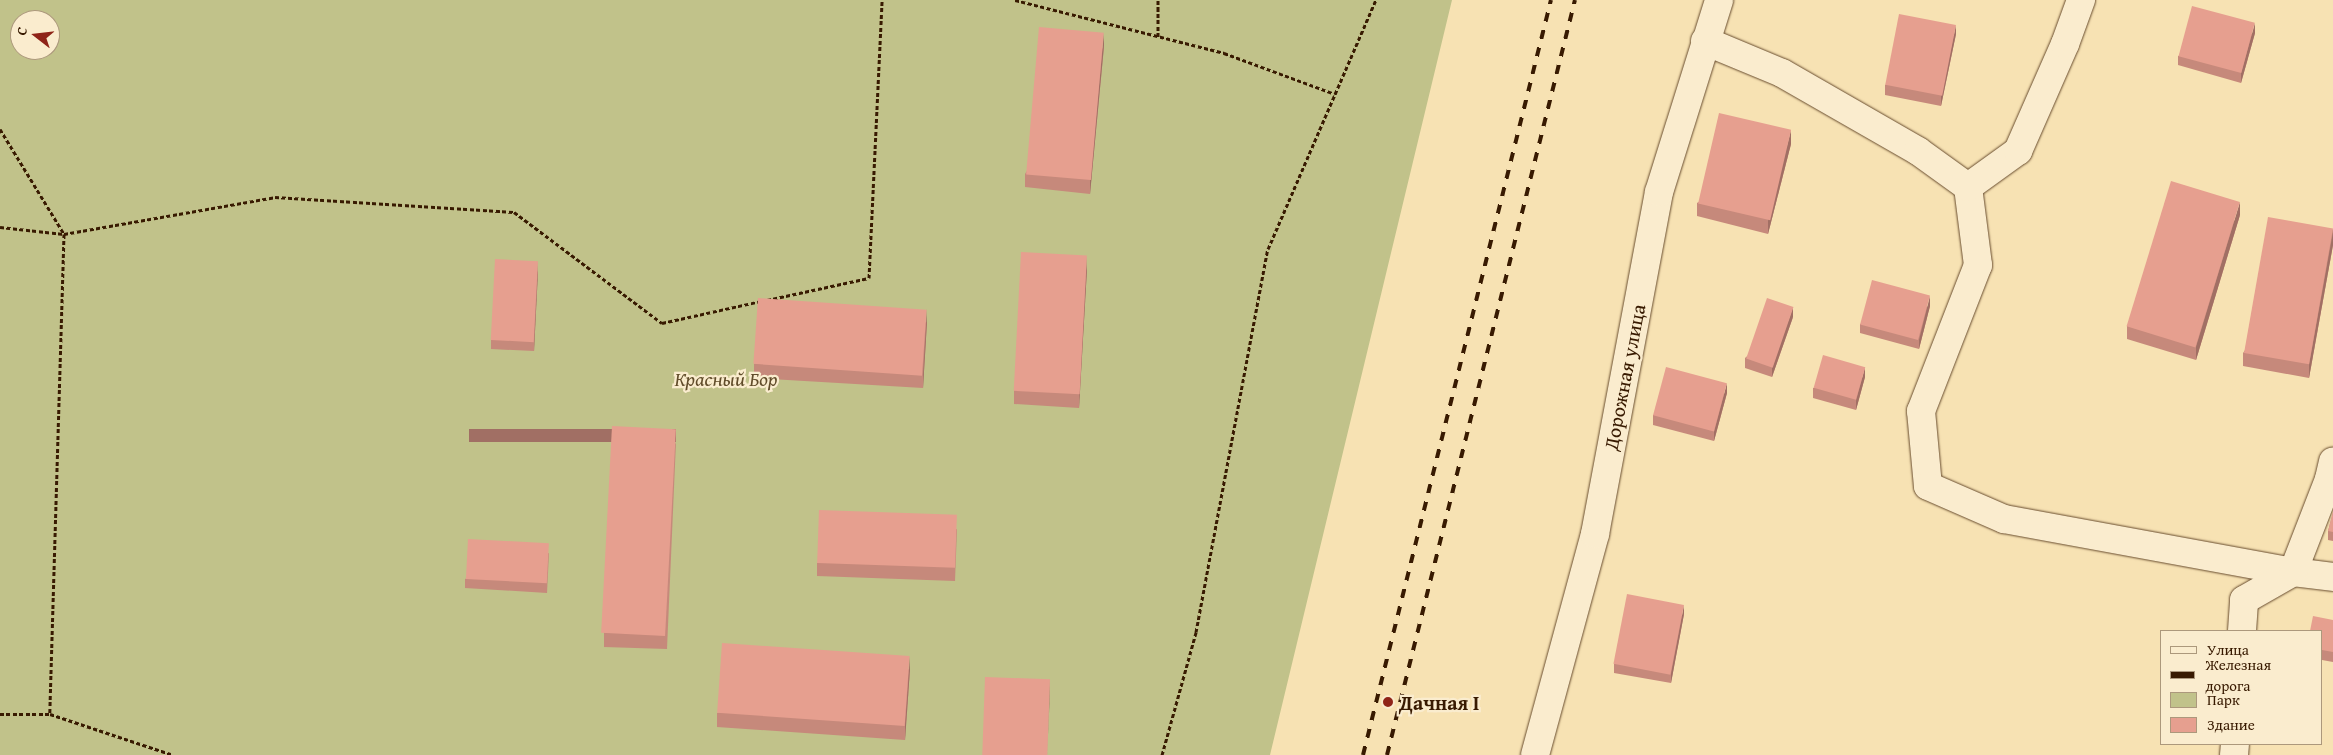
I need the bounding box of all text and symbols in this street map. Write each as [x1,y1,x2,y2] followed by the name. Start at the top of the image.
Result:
[10,10,60,60] north arrow
[11,25,32,38] text: С
[1598,302,1650,452] street label: Дорожная улица
[674,366,778,390] park label: Красный Бор
[2160,630,2323,745] legend
[2207,639,2249,660] text: Улица
[2205,654,2271,696] text: Железная дорога
[2207,689,2240,710] text: Парк
[1399,690,1479,714] place label: Дачная I
[1381,695,1395,709] marker: Дачная I
[2207,714,2255,735] text: Здание

